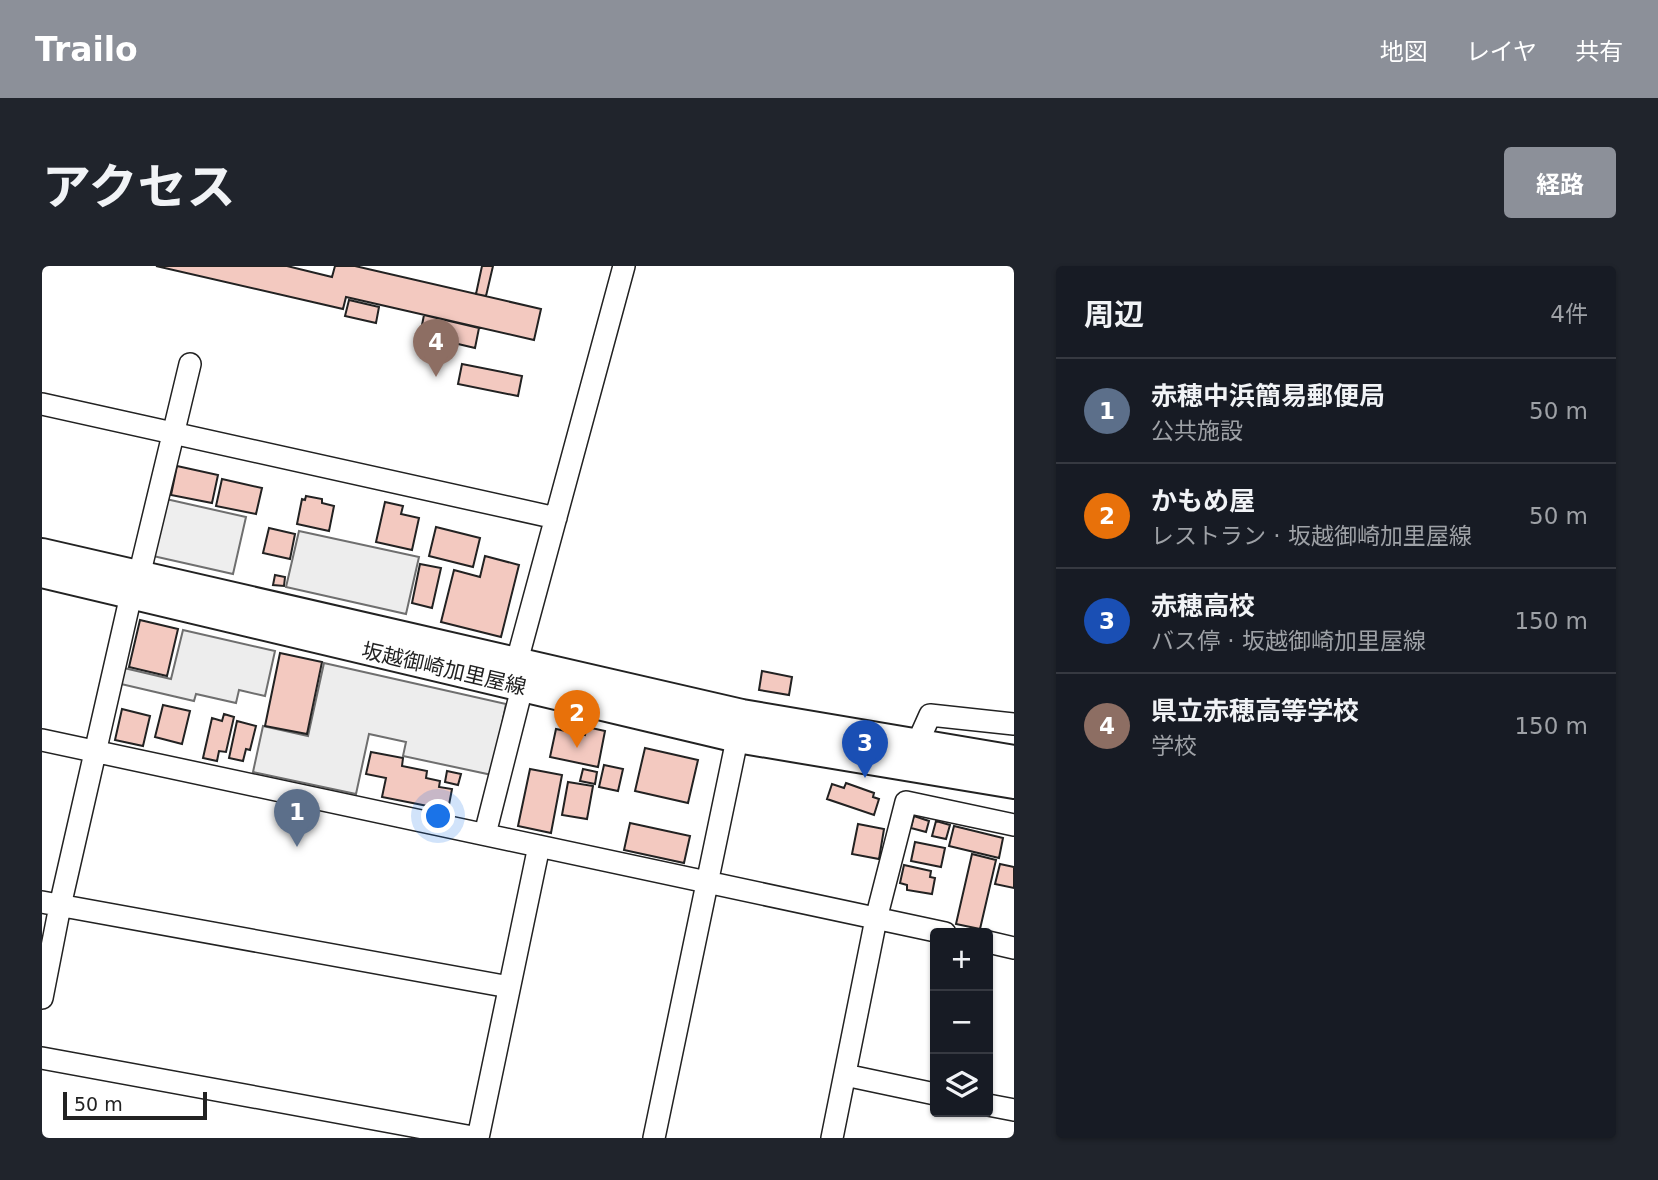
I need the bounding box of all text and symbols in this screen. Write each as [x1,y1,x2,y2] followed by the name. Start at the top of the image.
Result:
[35,30,138,69] text: Trailo
[1380,38,1428,66] text: 地図
[1466,38,1537,66] text: レイヤ
[1575,38,1623,66] text: 共有
[1504,147,1616,218] button: 経路
[42,159,236,216] text: アクセス
[1084,297,1144,332] text: 周辺
[1550,301,1588,327] text: 4件
[413,319,459,377] pin: 4
[1151,381,1385,411] text: 赤穂中浜簡易郵便局
[1099,398,1115,424] text: 1
[1529,398,1588,424] text: 50 m
[1151,418,1243,444] text: 公共施設
[1151,486,1255,516] text: かもめ屋
[1099,503,1115,529] text: 2
[1529,503,1588,529] text: 50 m
[1151,523,1472,549] text: レストラン · 坂越御崎加里屋線
[1151,591,1255,621] text: 赤穂高校
[1099,608,1115,634] text: 3
[1514,608,1588,634] text: 150 m
[1151,628,1426,654] text: バス停 · 坂越御崎加里屋線
[359,638,529,700] street label: 坂越御崎加里屋線
[554,690,600,748] pin: 2
[1151,696,1359,726] text: 県立赤穂高等学校
[1099,713,1115,739] text: 4
[1514,713,1588,739] text: 150 m
[842,720,888,778] pin: 3
[1151,733,1197,759] text: 学校
[274,789,320,847] pin: 1
[421,799,455,833] your location
[930,928,993,1117] map controls
[930,928,993,991] button: +
[930,991,993,1054] button: −
[930,1054,993,1117] button: layers
[63,1089,206,1121] scale bar
[74,1093,123,1115] text: 50 m

